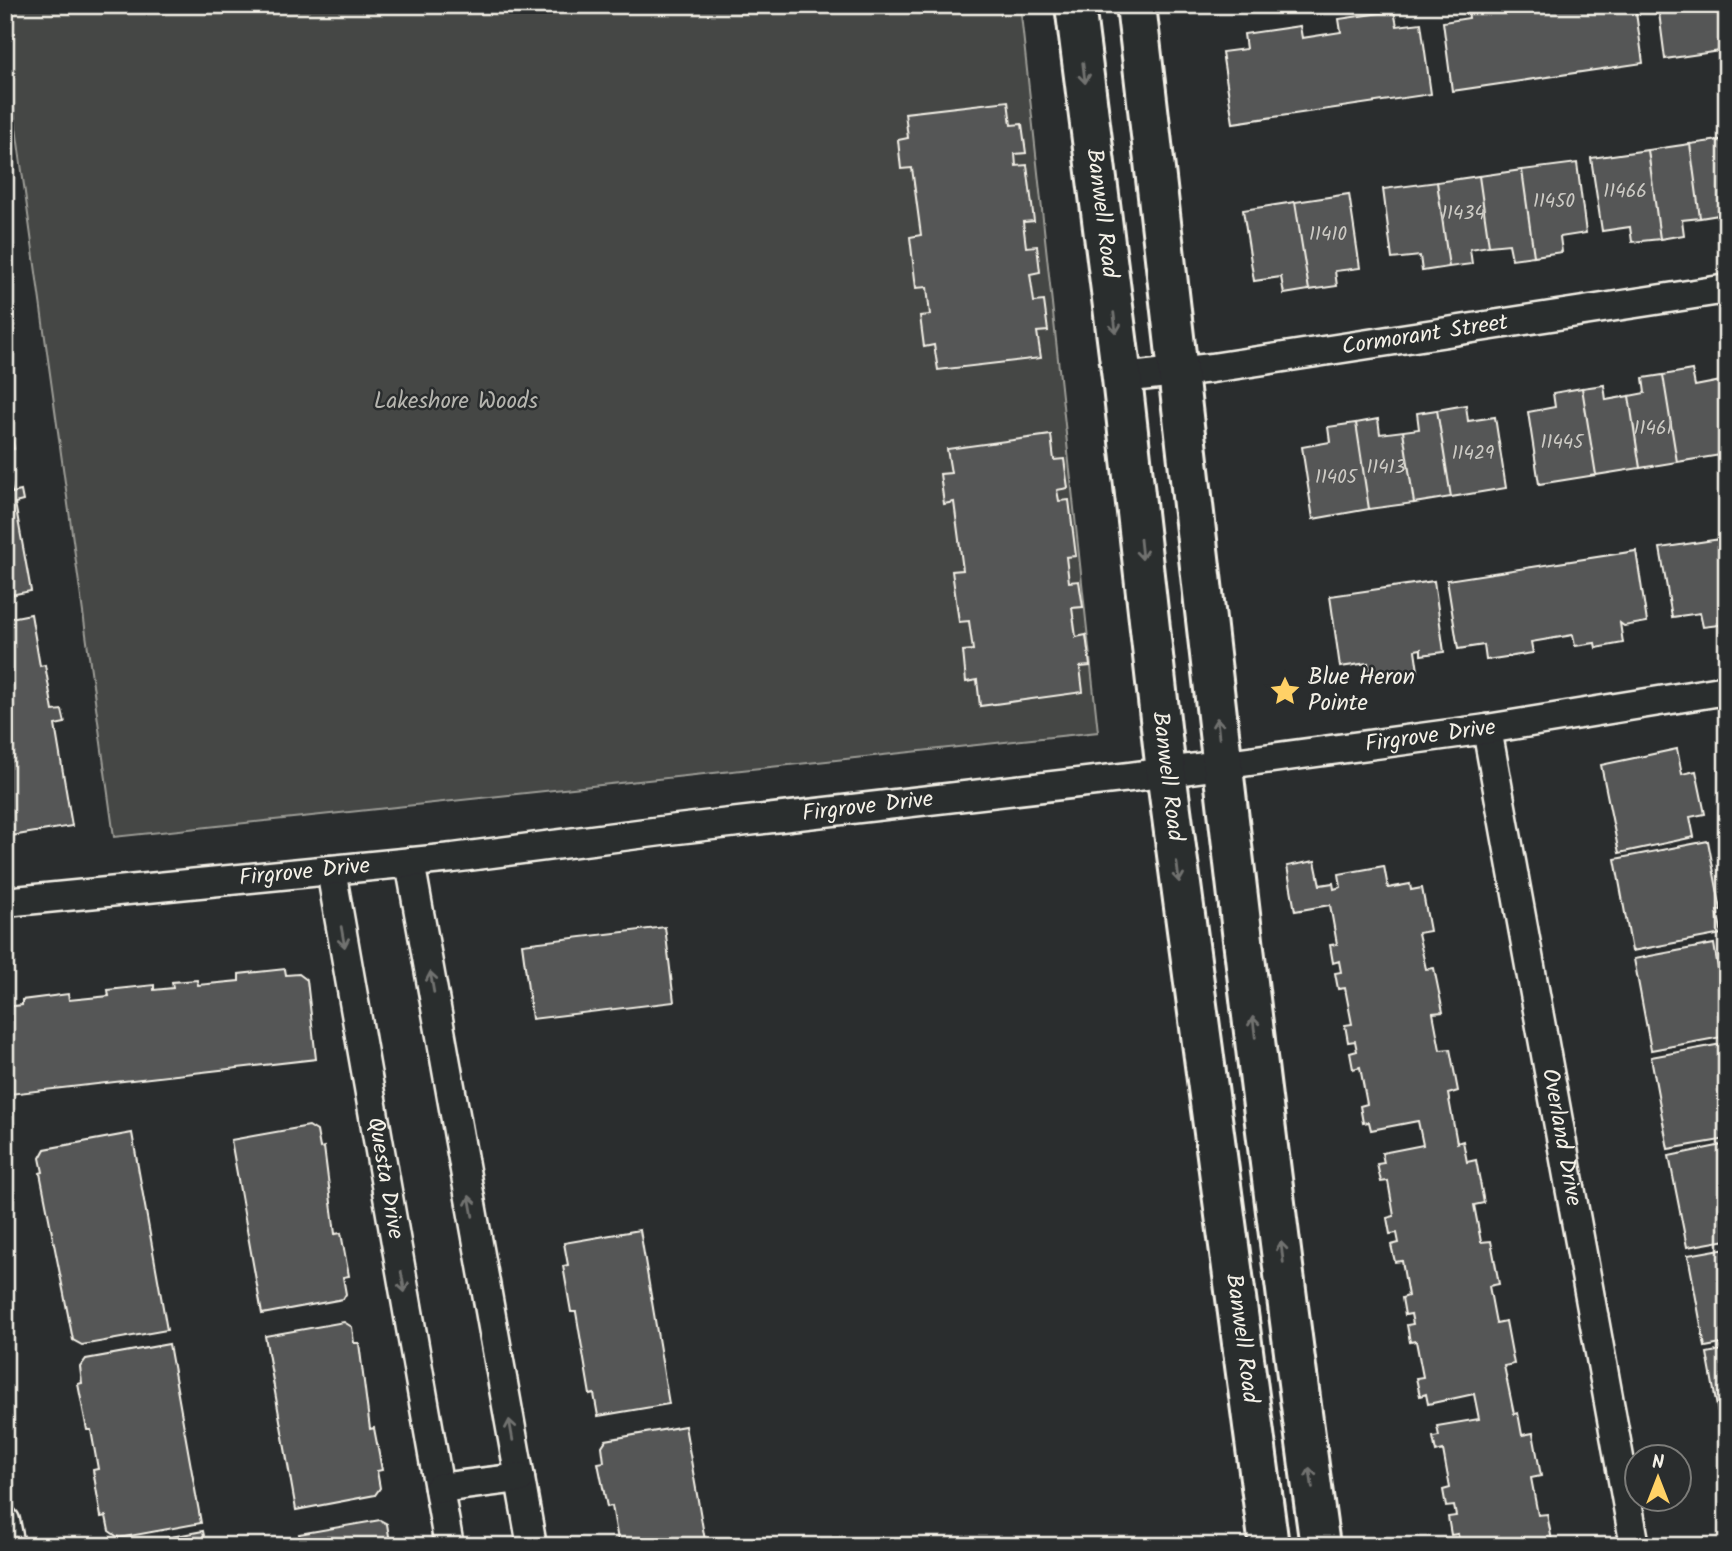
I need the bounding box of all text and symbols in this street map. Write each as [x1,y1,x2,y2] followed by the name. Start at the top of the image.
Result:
[1077,61,1090,84] one-way arrow
[1075,147,1127,281] street label: Banwell Road
[1603,177,1647,207] house number: 11466
[1533,187,1575,217] house number: 11450
[1441,199,1485,229] house number: 11434
[1309,220,1347,250] house number: 11410
[1339,305,1512,366] street label: Cormorant Street
[1109,311,1122,334] one-way arrow
[374,384,538,420] park label: Lakeshore Woods
[1634,414,1672,444] house number: 11461
[1540,428,1585,458] house number: 11445
[1452,439,1494,469] house number: 11429
[1366,453,1406,483] house number: 11413
[1315,463,1359,493] house number: 11405
[1134,537,1147,560] one-way arrow
[1308,660,1415,722] place label: Blue Heron Pointe
[1268,674,1302,708] place icon: Blue Heron Pointe
[1141,710,1193,844] street label: Banwell Road
[1363,710,1498,763] street label: Firgrove Drive
[1211,717,1224,740] one-way arrow
[800,782,935,833] street label: Firgrove Drive
[237,848,372,897] street label: Firgrove Drive
[1172,860,1185,883] one-way arrow
[336,926,350,948] one-way arrow
[424,972,438,994] one-way arrow
[1248,1016,1261,1038] one-way arrow
[1531,1066,1591,1209] street label: Overland Drive
[357,1115,413,1242] street label: Questa Drive
[464,1196,478,1218] one-way arrow
[1276,1242,1289,1264] one-way arrow
[397,1270,410,1293] one-way arrow
[1215,1272,1268,1406] street label: Banwell Road
[504,1419,517,1442] one-way arrow
[1624,1442,1694,1512] north arrow
[1652,1448,1664,1478] text: N
[1304,1467,1317,1490] one-way arrow

